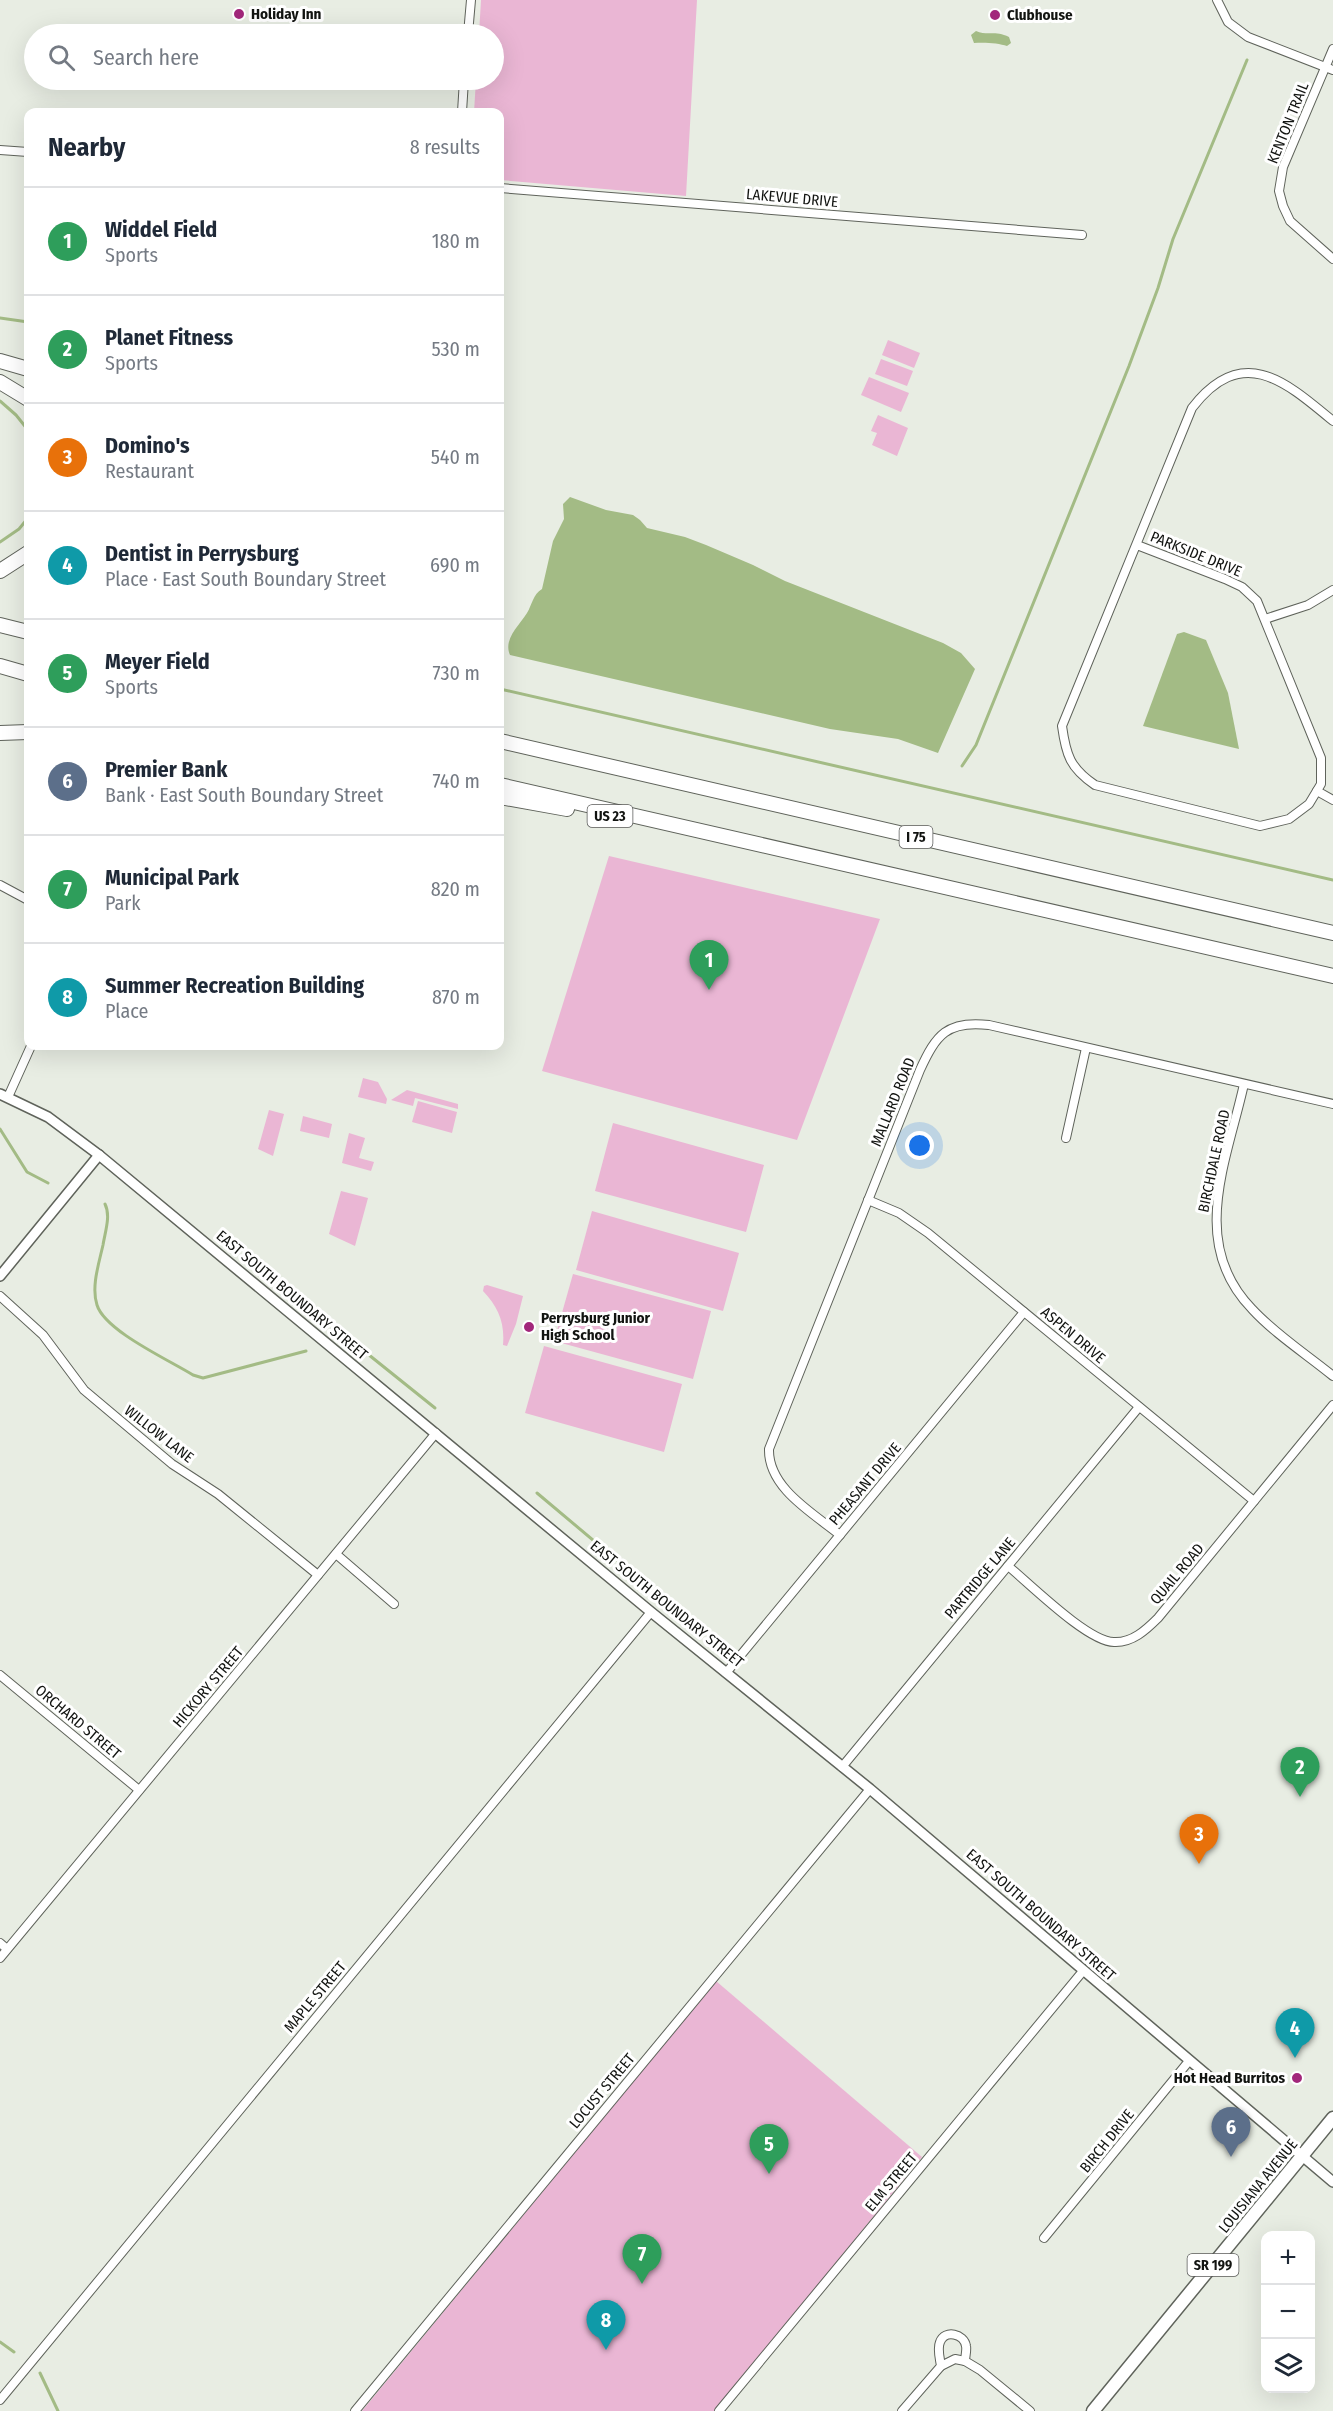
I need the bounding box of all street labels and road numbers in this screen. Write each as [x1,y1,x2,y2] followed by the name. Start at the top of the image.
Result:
[1264,79,1313,166] street label: KENTON TRAIL
[745,185,839,211] street label: LAKEVUE DRIVE
[1148,527,1244,581] street label: PARKSIDE DRIVE
[588,805,632,827] road number: US 23
[900,826,932,848] road number: I 75
[867,1055,919,1149] street label: MALLARD ROAD
[1194,1108,1234,1214] street label: BIRCHDALE ROAD
[213,1226,371,1364] street label: EAST SOUTH BOUNDARY STREET
[1037,1303,1109,1367] street label: ASPEN DRIVE
[121,1401,197,1467] street label: WILLOW LANE
[825,1439,905,1529] street label: PHEASANT DRIVE
[941,1534,1019,1622] street label: PARTRIDGE LANE
[587,1537,747,1671] street label: EAST SOUTH BOUNDARY STREET
[1146,1540,1208,1608] street label: QUAIL ROAD
[169,1643,247,1731] street label: HICKORY STREET
[32,1681,124,1763] street label: ORCHARD STREET
[963,1845,1119,1985] street label: EAST SOUTH BOUNDARY STREET
[280,1958,350,2036] street label: MAPLE STREET
[565,2050,639,2132] street label: LOCUST STREET
[1076,2106,1138,2176] street label: BIRCH DRIVE
[1215,2136,1301,2236] street label: LOUISIANA AVENUE
[861,2149,921,2215] street label: ELM STREET
[1188,2254,1238,2276] road number: SR 199

